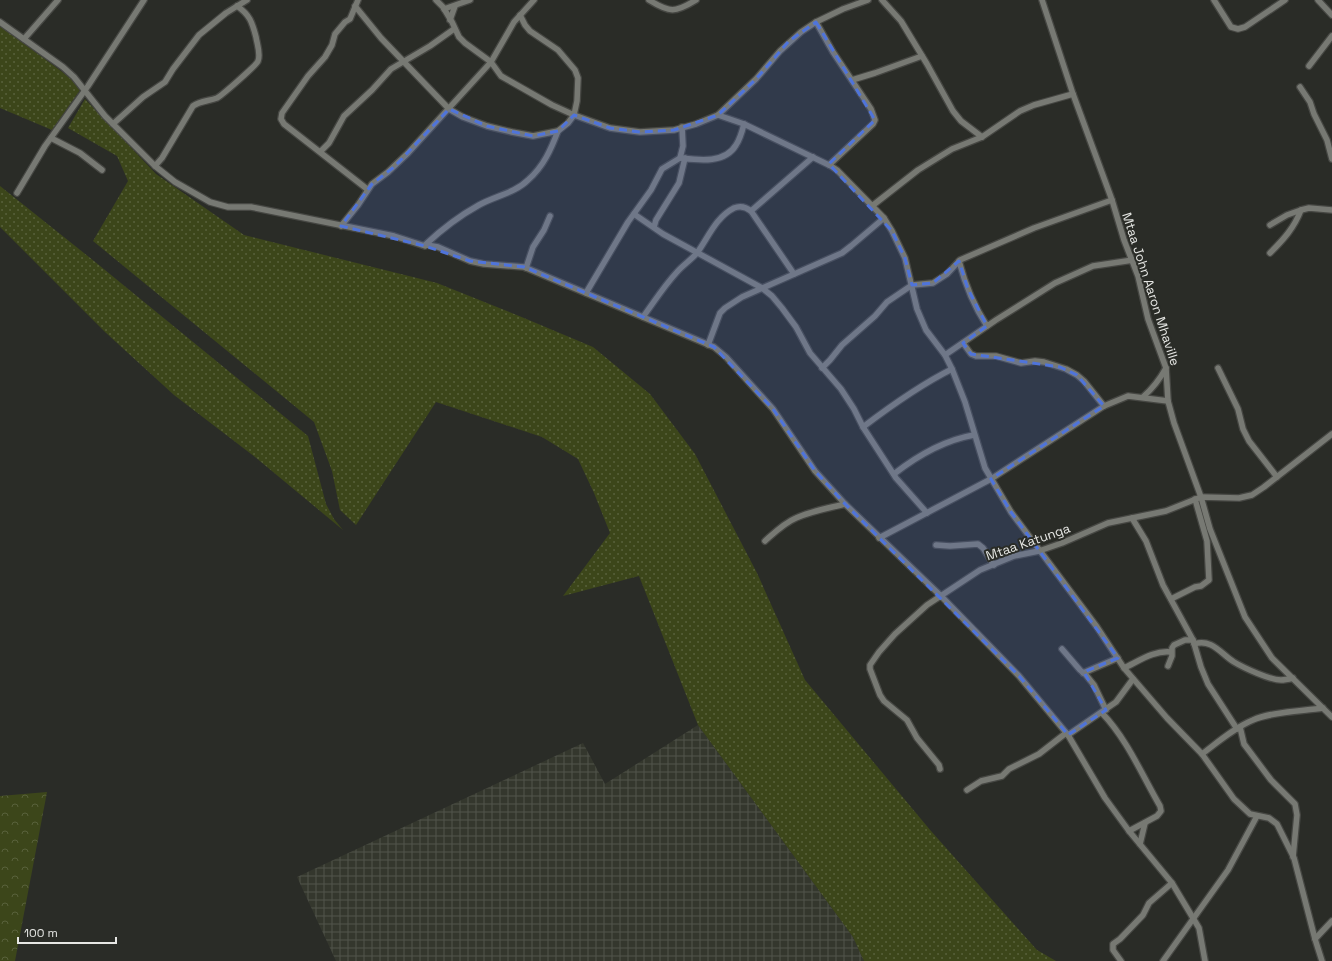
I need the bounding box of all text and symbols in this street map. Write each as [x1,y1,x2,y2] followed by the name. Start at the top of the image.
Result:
[1118,210,1184,368] street label: Mtaa John Aaron Mhaville
[984,519,1073,564] street label: Mtaa Katunga
[18,919,116,945] scale bar
[24,925,58,941] text: 100 m

